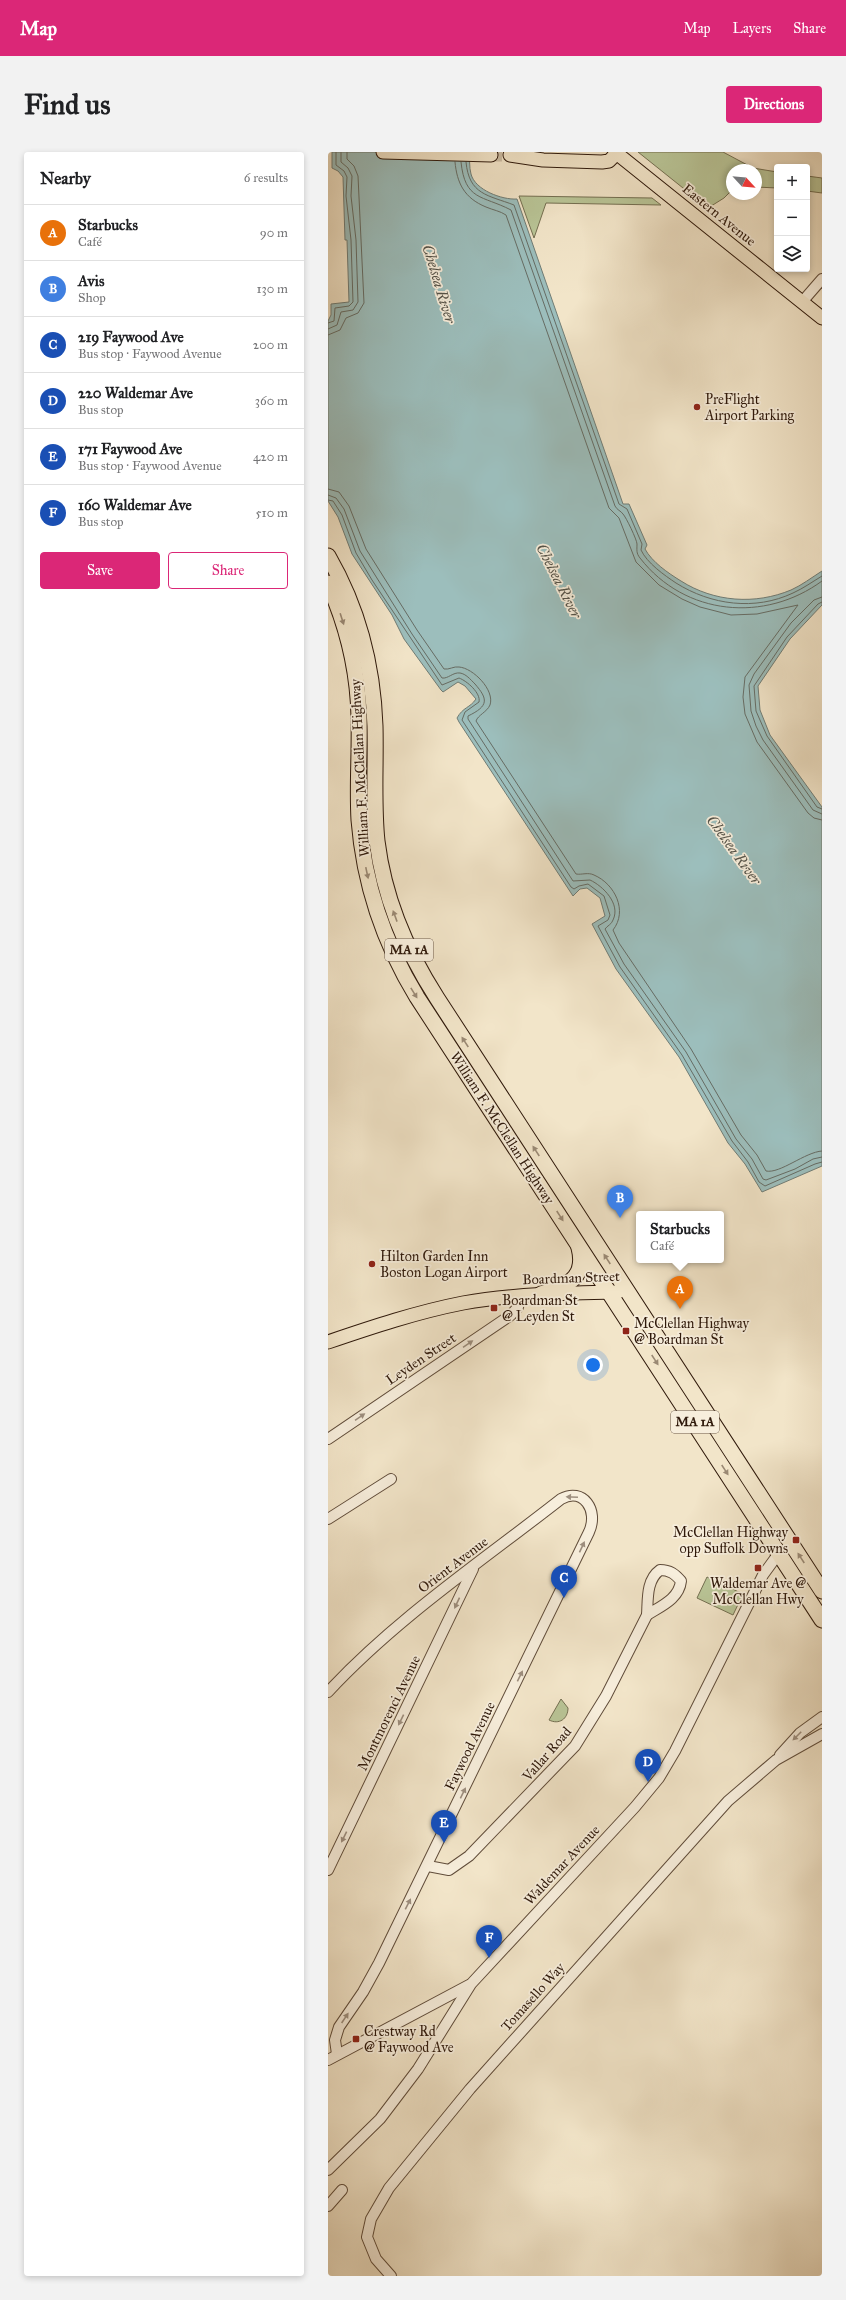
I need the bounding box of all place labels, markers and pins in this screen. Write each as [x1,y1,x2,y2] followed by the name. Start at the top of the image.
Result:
[704,391,795,424] place label: PreFlight Airport Parking
[692,402,702,412] marker: PreFlight Airport Parking
[607,1185,633,1218] pin: B
[380,1248,508,1281] place label: Hilton Garden Inn Boston Logan Airport
[367,1259,377,1269] marker: Hilton Garden Inn Boston Logan Airport
[667,1276,693,1309] pin: A
[502,1292,578,1325] place label: Boardman St @ Leyden St
[489,1303,499,1313] marker: Boardman St @ Leyden St
[634,1315,749,1348] place label: McClellan Highway @ Boardman St
[621,1326,631,1336] marker: McClellan Highway @ Boardman St
[673,1524,788,1557] place label: McClellan Highway opp Suffolk Downs
[791,1535,801,1545] marker: McClellan Highway opp Suffolk Downs
[753,1563,763,1573] marker: Waldemar Ave @ McClellan Hwy
[551,1565,577,1598] pin: C
[710,1575,806,1608] place label: Waldemar Ave @ McClellan Hwy
[635,1749,661,1782] pin: D
[431,1810,457,1843] pin: E
[476,1925,502,1958] pin: F
[364,2023,454,2056] place label: Crestway Rd @ Faywood Ave
[351,2034,361,2044] marker: Crestway Rd @ Faywood Ave

